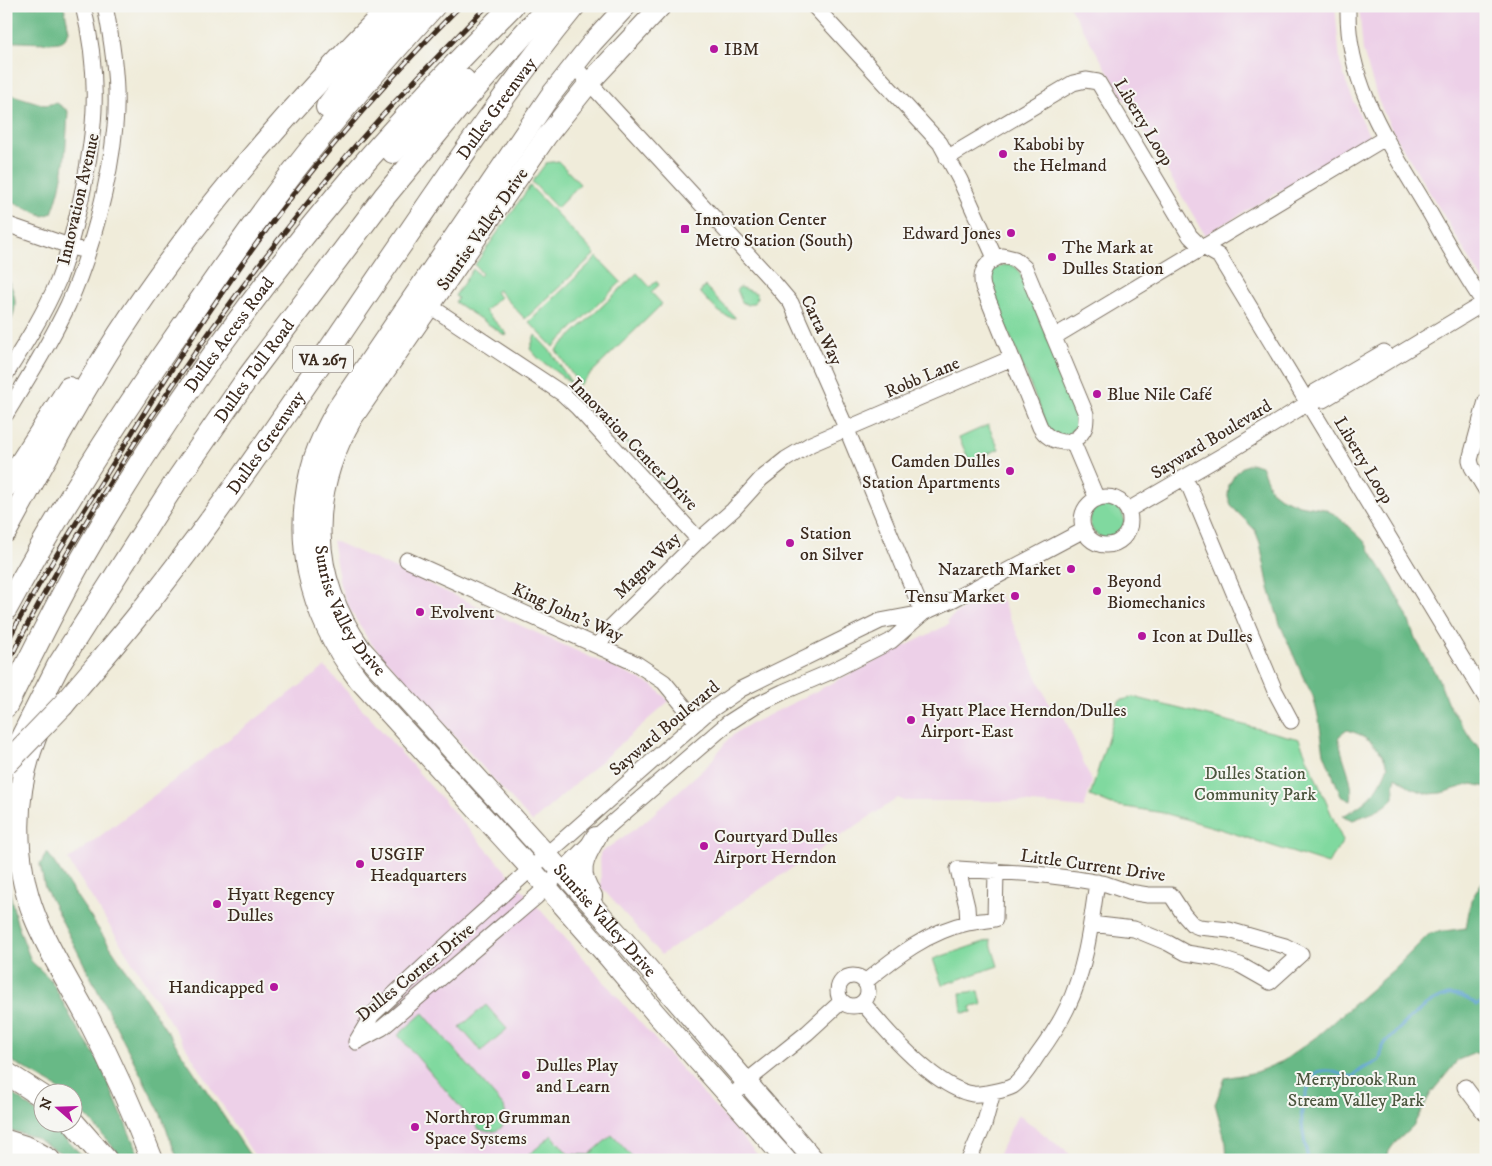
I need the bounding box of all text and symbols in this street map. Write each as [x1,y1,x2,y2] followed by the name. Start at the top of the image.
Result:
[724,39,759,61] place label: IBM
[708,43,720,55] marker: IBM
[453,53,542,164] street label: Dulles Greenway
[1109,75,1178,170] street label: Liberty Loop
[53,131,105,267] street label: Innovation Avenue
[1013,134,1107,177] place label: Kabobi by the Helmand
[997,148,1009,160] marker: Kabobi by the Helmand
[432,164,533,295] street label: Sunrise Valley Drive
[695,209,853,252] place label: Innovation Center Metro Station (South)
[679,223,691,235] marker: Innovation Center Metro Station (South)
[902,223,1001,245] place label: Edward Jones
[1005,227,1017,239] marker: Edward Jones
[1062,237,1164,280] place label: The Mark at Dulles Station
[1046,251,1058,263] marker: The Mark at Dulles Station
[180,273,279,397] street label: Dulles Access Road
[795,292,847,370] street label: Carta Way
[210,315,300,427] street label: Dulles Toll Road
[293,346,353,372] road number: VA 267
[882,352,963,403] street label: Robb Lane
[564,374,702,515] street label: Innovation Center Drive
[1107,384,1213,406] place label: Blue Nile Café
[223,386,311,499] street label: Dulles Greenway
[1091,388,1103,400] marker: Blue Nile Café
[1147,395,1276,485] street label: Sayward Boulevard
[1329,413,1398,508] street label: Liberty Loop
[862,451,1000,494] place label: Camden Dulles Station Apartments
[1004,465,1016,477] marker: Camden Dulles Station Apartments
[800,523,864,566] place label: Station on Silver
[610,527,686,604] street label: Magna Way
[784,537,796,549] marker: Station on Silver
[309,544,390,681] street label: Sunrise Valley Drive
[938,559,1061,581] place label: Nazareth Market
[1065,563,1077,575] marker: Nazareth Market
[1107,571,1205,614] place label: Beyond Biomechanics
[509,579,627,647] street label: King John's Way
[1091,585,1103,597] marker: Beyond Biomechanics
[905,586,1005,608] place label: Tensu Market
[1009,590,1021,602] marker: Tensu Market
[430,602,495,624] place label: Evolvent
[414,606,426,618] marker: Evolvent
[1152,626,1253,648] place label: Icon at Dulles
[1136,630,1148,642] marker: Icon at Dulles
[605,676,724,781] street label: Sayward Boulevard
[921,700,1126,743] place label: Hyatt Place Herndon/Dulles Airport-East
[905,714,917,726] marker: Hyatt Place Herndon/Dulles Airport-East
[1194,763,1316,806] park label: Dulles Station Community Park
[714,826,838,869] place label: Courtyard Dulles Airport Herndon
[698,840,710,852] marker: Courtyard Dulles Airport Herndon
[370,844,467,887] place label: USGIF Headquarters
[1019,845,1167,887] street label: Little Current Drive
[354,858,366,870] marker: USGIF Headquarters
[548,859,661,982] street label: Sunrise Valley Drive
[227,884,335,927] place label: Hyatt Regency Dulles
[211,898,223,910] marker: Hyatt Regency Dulles
[352,919,479,1027] street label: Dulles Corner Drive
[168,977,264,999] place label: Handicapped
[268,981,280,993] marker: Handicapped
[536,1055,619,1098] place label: Dulles Play and Learn
[520,1069,532,1081] marker: Dulles Play and Learn
[1288,1069,1424,1112] park label: Merrybrook Run Stream Valley Park
[32,1084,82,1134] north arrow
[36,1095,57,1112] text: N
[425,1107,571,1150] place label: Northrop Grumman Space Systems
[409,1121,421,1133] marker: Northrop Grumman Space Systems

